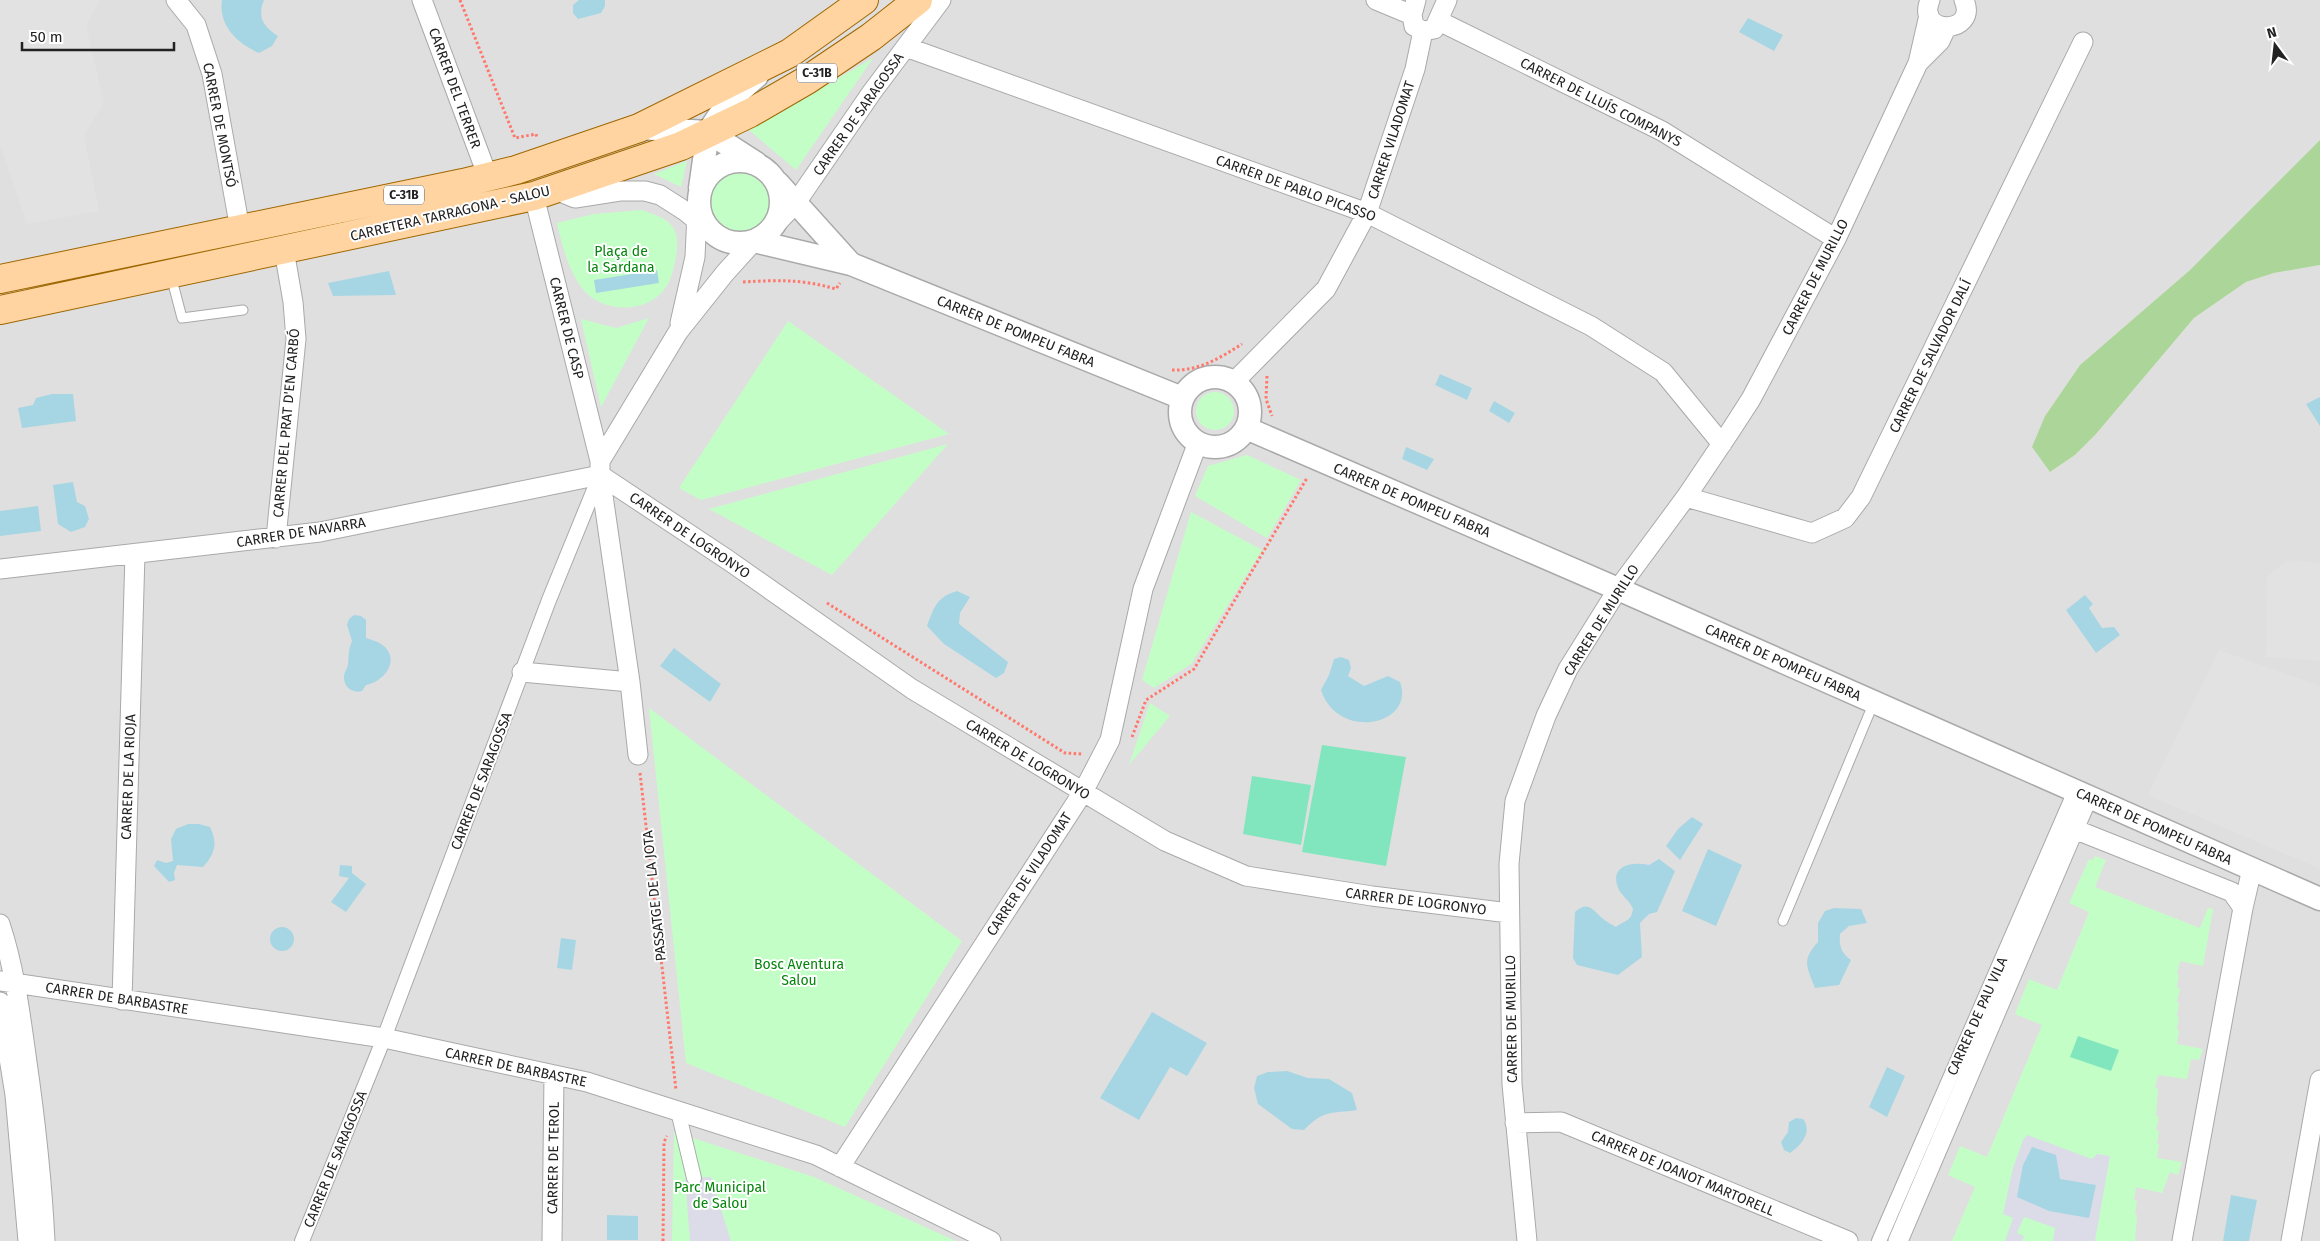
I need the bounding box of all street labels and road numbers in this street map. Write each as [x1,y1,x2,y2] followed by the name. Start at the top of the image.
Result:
[425,25,484,151] street label: CARRER DEL TERRER
[810,50,907,179] street label: CARRER DE SARAGOSSA
[1517,53,1685,151] street label: CARRER DE LLUÍS COMPANYS
[199,61,241,189] street label: CARRER DE MONTSÓ
[797,64,837,82] road number: C-31B
[1364,78,1419,201] street label: CARRER VILADOMAT
[1213,152,1378,225] street label: CARRER DE PABLO PICASSO
[348,182,552,245] street label: CARRETERA TARRAGONA - SALOU
[384,186,424,204] road number: C-31B
[1779,216,1852,338] street label: CARRER DE MURILLO
[546,275,587,381] street label: CARRER DE CASP
[1885,276,1975,436] street label: CARRER DE SALVADOR DALÍ
[934,292,1097,371] street label: CARRER DE POMPEU FABRA
[269,328,303,518] street label: CARRER DEL PRAT D'EN CARBÓ
[1331,460,1493,541] street label: CARRER DE POMPEU FABRA
[626,489,753,582] street label: CARRER DE LOGRONYO
[235,514,367,551] street label: CARRER DE NAVARRA
[1560,561,1643,679] street label: CARRER DE MURILLO
[1702,620,1863,705] street label: CARRER DE POMPEU FABRA
[447,710,516,852] street label: CARRER DE SARAGOSSA
[118,714,139,840] street label: CARRER DE LA RIOJA
[962,716,1093,803] street label: CARRER DE LOGRONYO
[2073,784,2234,869] street label: CARRER DE POMPEU FABRA
[983,809,1076,939] street label: CARRER DE VILADOMAT
[639,830,670,962] street label: PASSATGE DE LA JOTA
[1344,884,1488,919] street label: CARRER DE LOGRONYO
[1944,954,2011,1078] street label: CARRER DE PAU VILA
[1502,955,1521,1083] street label: CARRER DE MURILLO
[44,979,190,1018] street label: CARRER DE BARBASTRE
[443,1044,588,1091] street label: CARRER DE BARBASTRE
[300,1088,371,1230] street label: CARRER DE SARAGOSSA
[544,1102,563,1214] street label: CARRER DE TEROL
[1588,1127,1777,1220] street label: CARRER DE JOANOT MARTORELL

